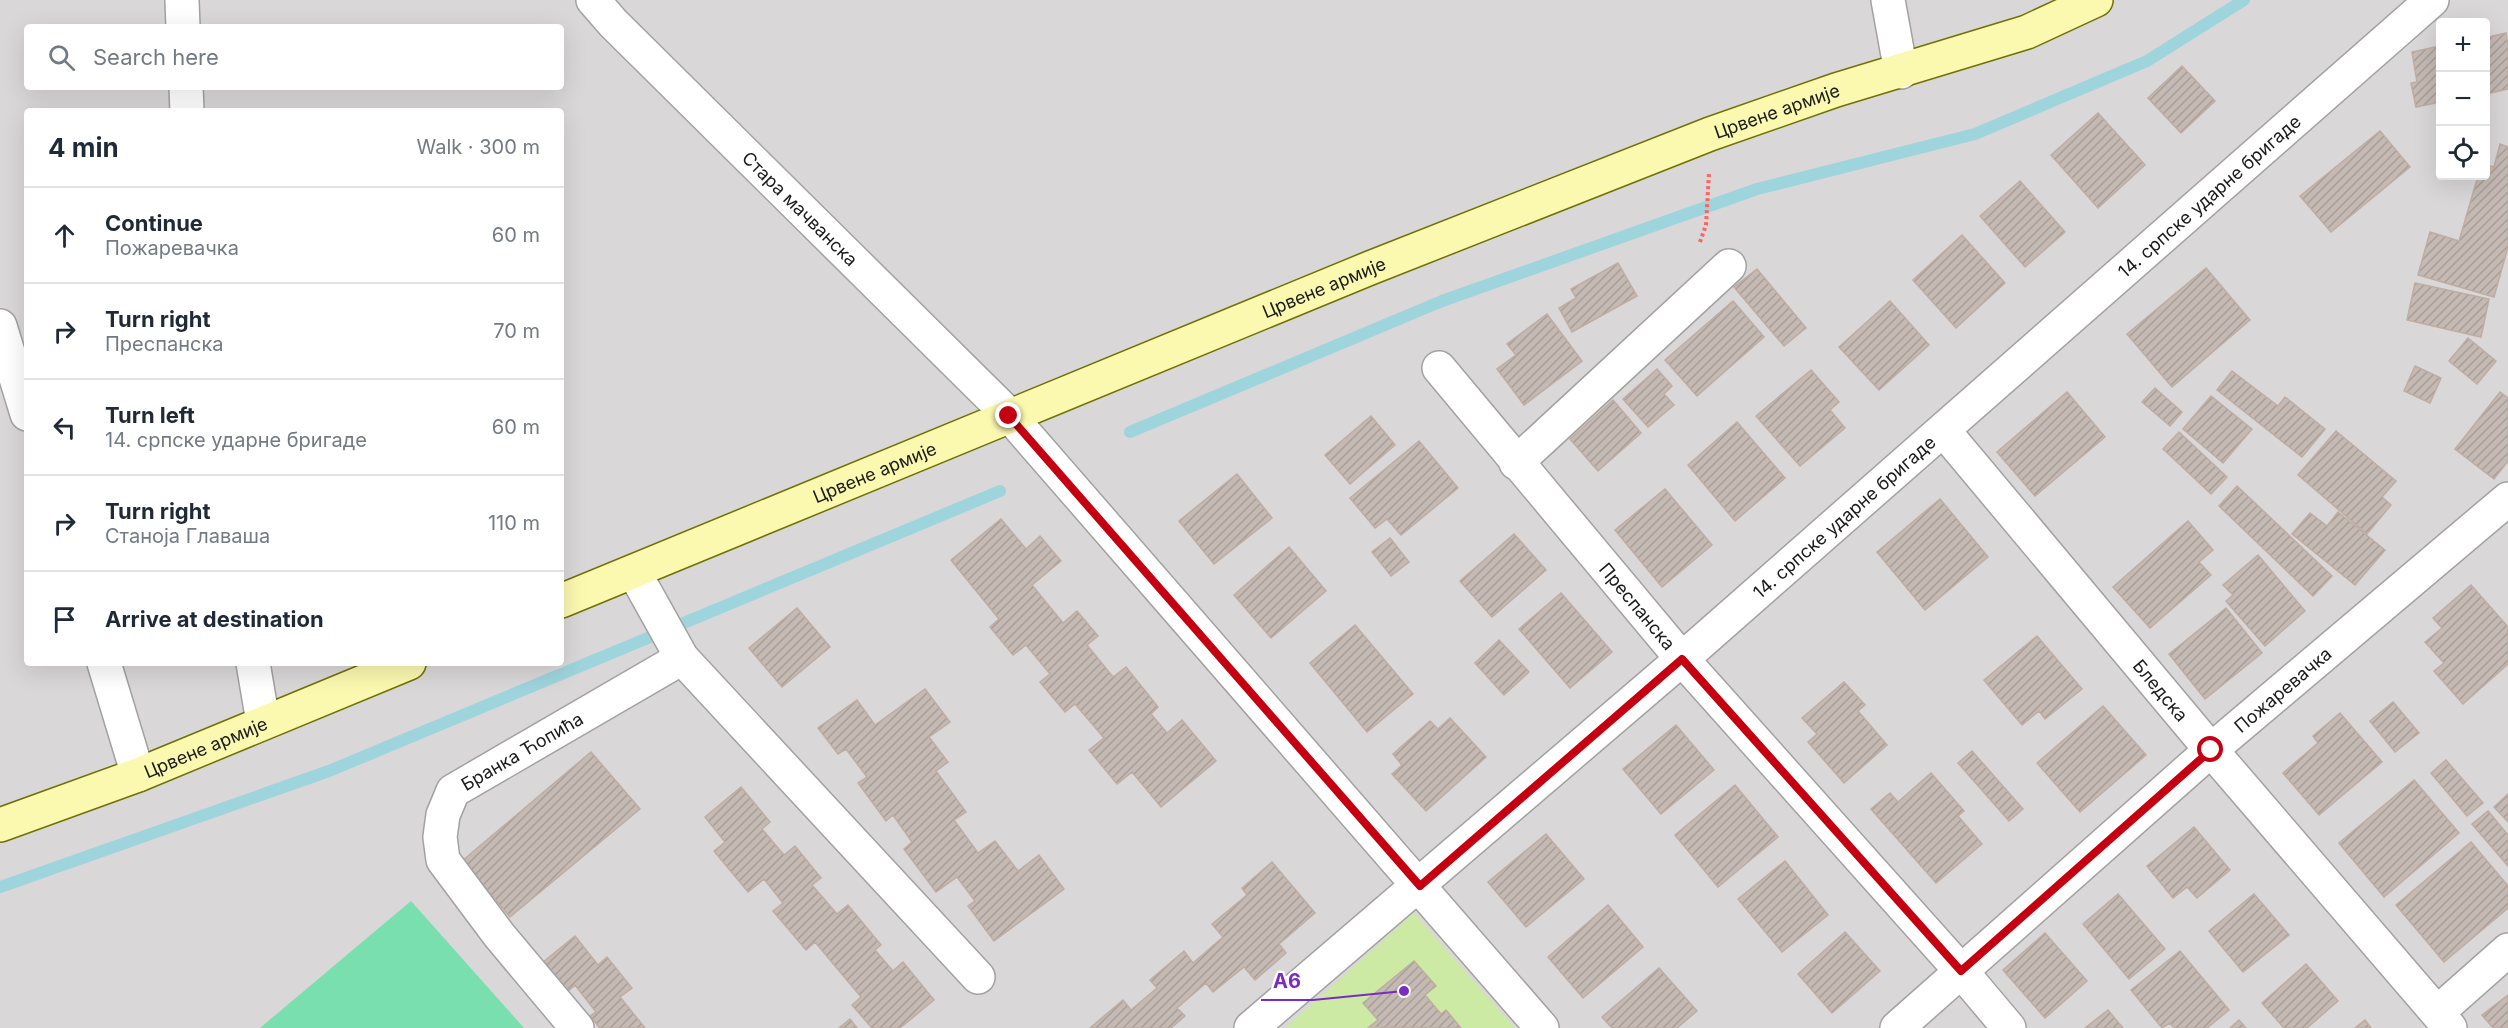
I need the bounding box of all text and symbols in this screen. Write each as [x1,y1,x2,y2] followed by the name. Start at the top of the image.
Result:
[2436,18,2490,180] map controls
[2436,18,2490,72] button: +
[24,24,564,90] search box
[45,41,78,74] icon: search
[93,44,219,70] text: Search here
[2436,72,2490,126] button: −
[1711,79,1842,142] street label: Црвене армије
[2114,110,2305,282] street label: 14. српске ударне бригаде
[2436,126,2490,180] button: locate
[48,132,119,163] text: 4 min
[417,135,540,159] text: Walk · 300 m
[738,147,862,270] street label: Стара мачванска
[105,210,203,236] text: Continue
[48,219,81,252] icon: ahead
[492,223,540,247] text: 60 m
[105,236,239,260] text: Пожаревачка
[1259,252,1389,322] street label: Црвене армије
[105,306,211,332] text: Turn right
[48,315,81,348] icon: right
[493,319,540,343] text: 70 m
[105,332,224,356] text: Преспанска
[105,402,195,428] text: Turn left
[995,402,1021,428] route end
[48,411,81,444] icon: left
[492,415,540,439] text: 60 m
[105,428,367,452] text: 14. српске ударне бригаде
[1748,431,1940,602] street label: 14. српске ударне бригаде
[810,437,939,507] street label: Црвене армије
[105,498,211,524] text: Turn right
[48,507,81,540] icon: right
[488,511,540,535] text: 110 m
[105,524,270,548] text: Станоја Главаша
[1595,558,1680,654] street label: Преспанска
[48,603,81,636] icon: arrive
[105,606,324,632] text: Arrive at destination
[2230,643,2335,737] street label: Пожаревачка
[2129,655,2193,725] street label: Бледска
[457,707,586,795] street label: Бранка Ћопића
[141,712,270,782] street label: Црвене армије
[2197,736,2223,762] route start
[1261,962,1313,1000] callout: A6
[1273,969,1301,993] text: A6

